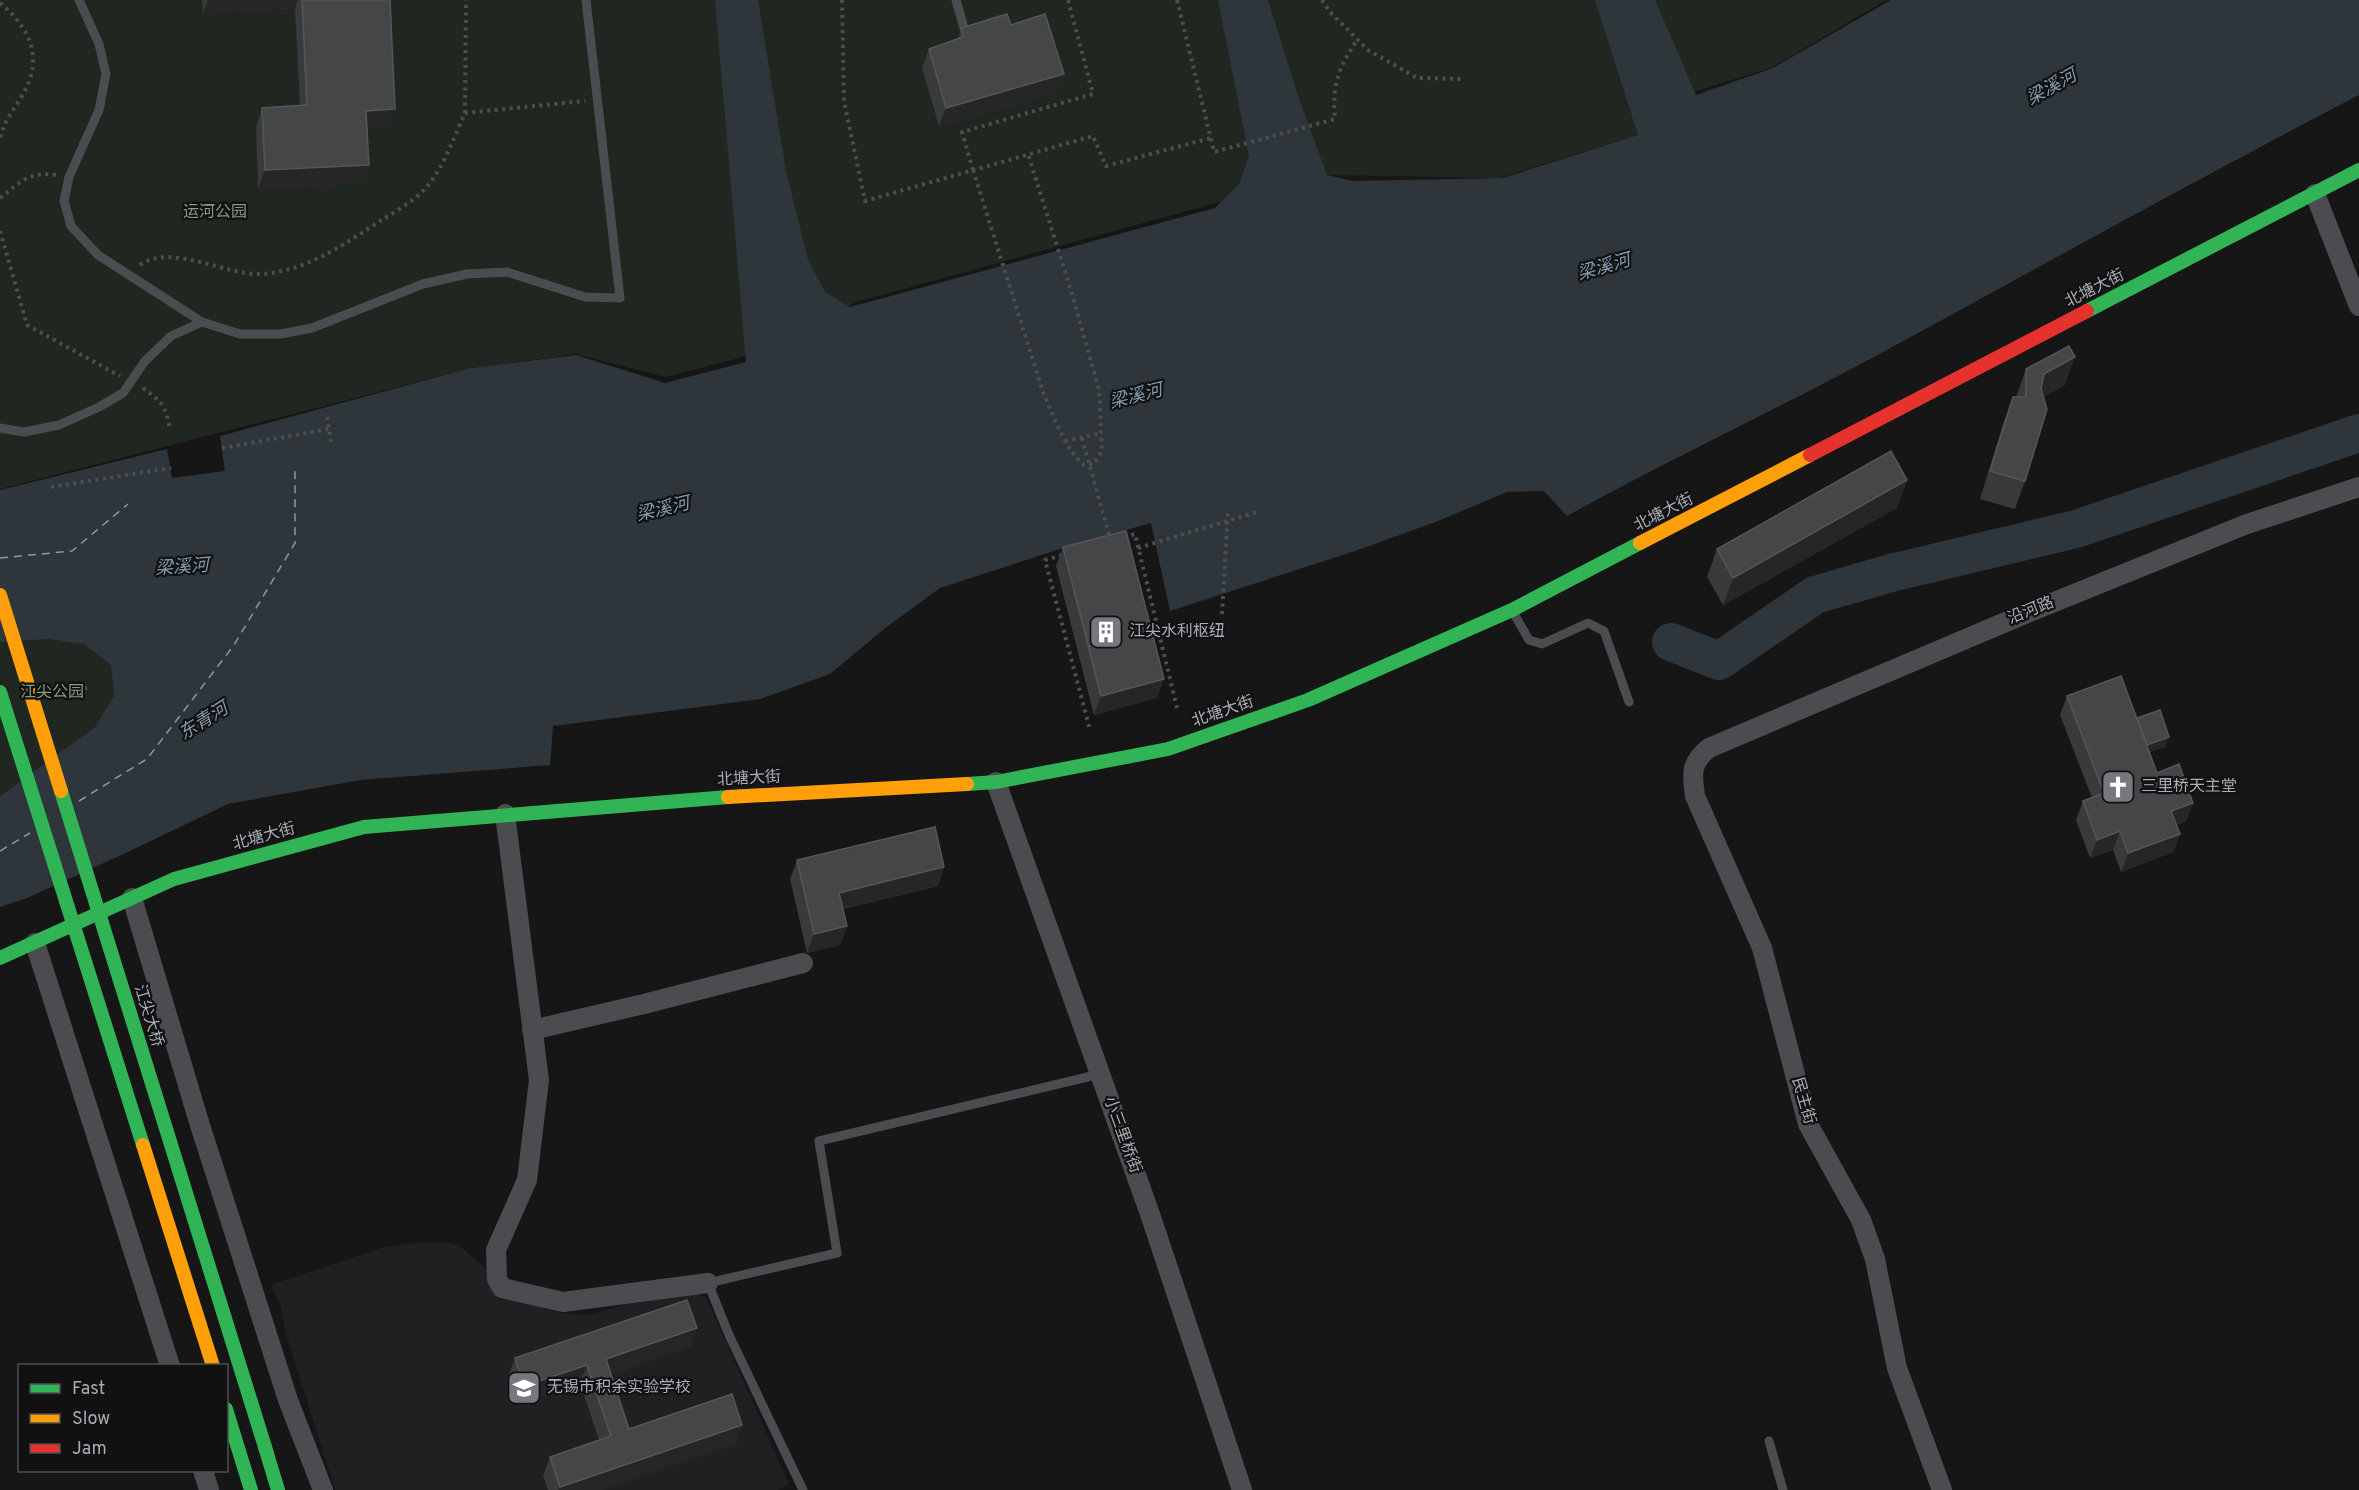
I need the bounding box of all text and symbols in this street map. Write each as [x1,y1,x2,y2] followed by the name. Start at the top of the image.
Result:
[2023,63,2084,111] water label: 梁溪河
[183,203,247,223] park label: 运河公园
[1575,249,1636,286] water label: 梁溪河
[2062,266,2128,312] street label: 北塘大街
[1107,379,1168,415] water label: 梁溪河
[1631,490,1697,536] street label: 北塘大街
[634,492,695,527] water label: 梁溪河
[154,554,213,581] water label: 梁溪河
[2005,593,2057,629] street label: 沿河路
[1088,614,1124,650] building icon: 江尖水利枢纽
[1129,622,1225,642] place label: 江尖水利枢纽
[20,683,84,703] park label: 江尖公园
[1189,692,1257,732] street label: 北塘大街
[175,696,236,746] water label: 东青河
[717,767,781,791] street label: 北塘大街
[2100,769,2136,805] church icon: 三里桥天主堂
[2141,777,2237,797] place label: 三里桥天主堂
[230,819,298,855] street label: 北塘大街
[129,982,167,1050] street label: 江尖大桥
[1787,1075,1819,1127] street label: 民主街
[1099,1094,1145,1176] street label: 小三里桥街
[18,1364,228,1472] legend
[506,1370,542,1406] school or university icon: 无锡市积余实验学校
[72,1378,105,1401] text: Fast
[547,1378,691,1398] place label: 无锡市积余实验学校
[72,1408,110,1431] text: Slow
[72,1438,107,1461] text: Jam

